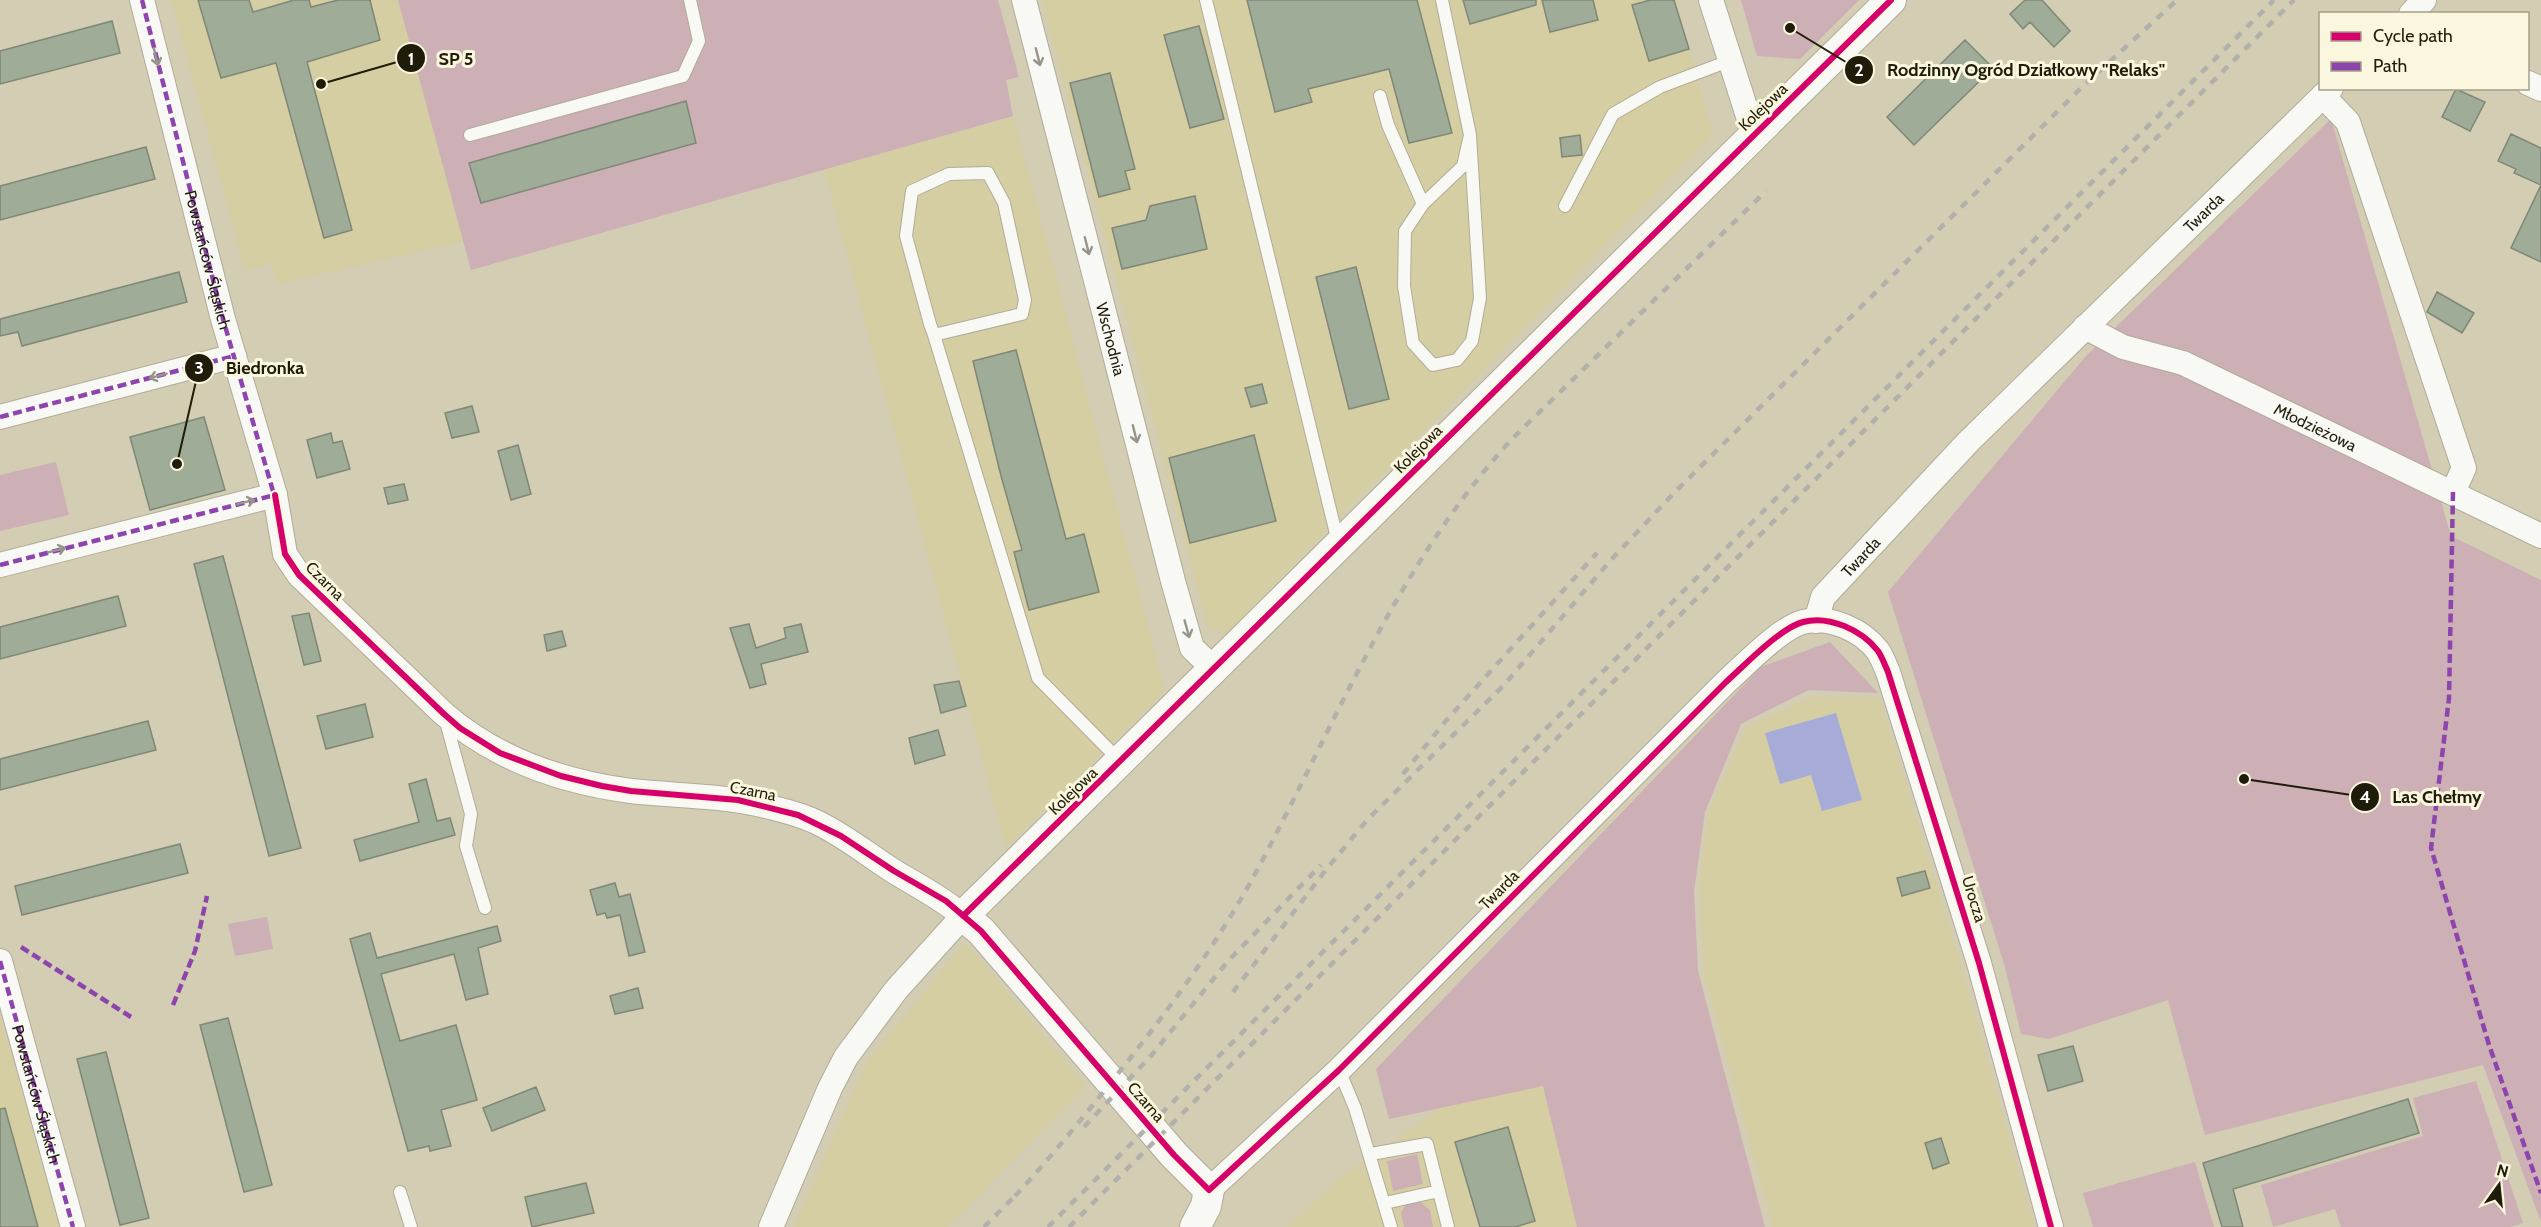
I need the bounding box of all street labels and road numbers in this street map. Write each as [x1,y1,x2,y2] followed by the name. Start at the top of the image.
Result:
[1735,79,1792,135] street label: Kolejowa
[181,188,235,332] street label: Powstańców Śląskich
[2180,189,2227,236] street label: Twarda
[1092,300,1130,378] street label: Wschodnia
[2271,399,2360,455] street label: Młodzieżowa
[1390,421,1446,477] street label: Kolejowa
[1837,533,1884,581] street label: Twarda
[302,558,348,604] street label: Czarna
[1045,763,1102,819] street label: Kolejowa
[728,777,778,805] street label: Czarna
[1475,866,1523,914] street label: Twarda
[1958,874,1990,925] street label: Urocza
[8,1023,65,1166] street label: Powstańców Śląskich
[1123,1078,1169,1126] street label: Czarna

